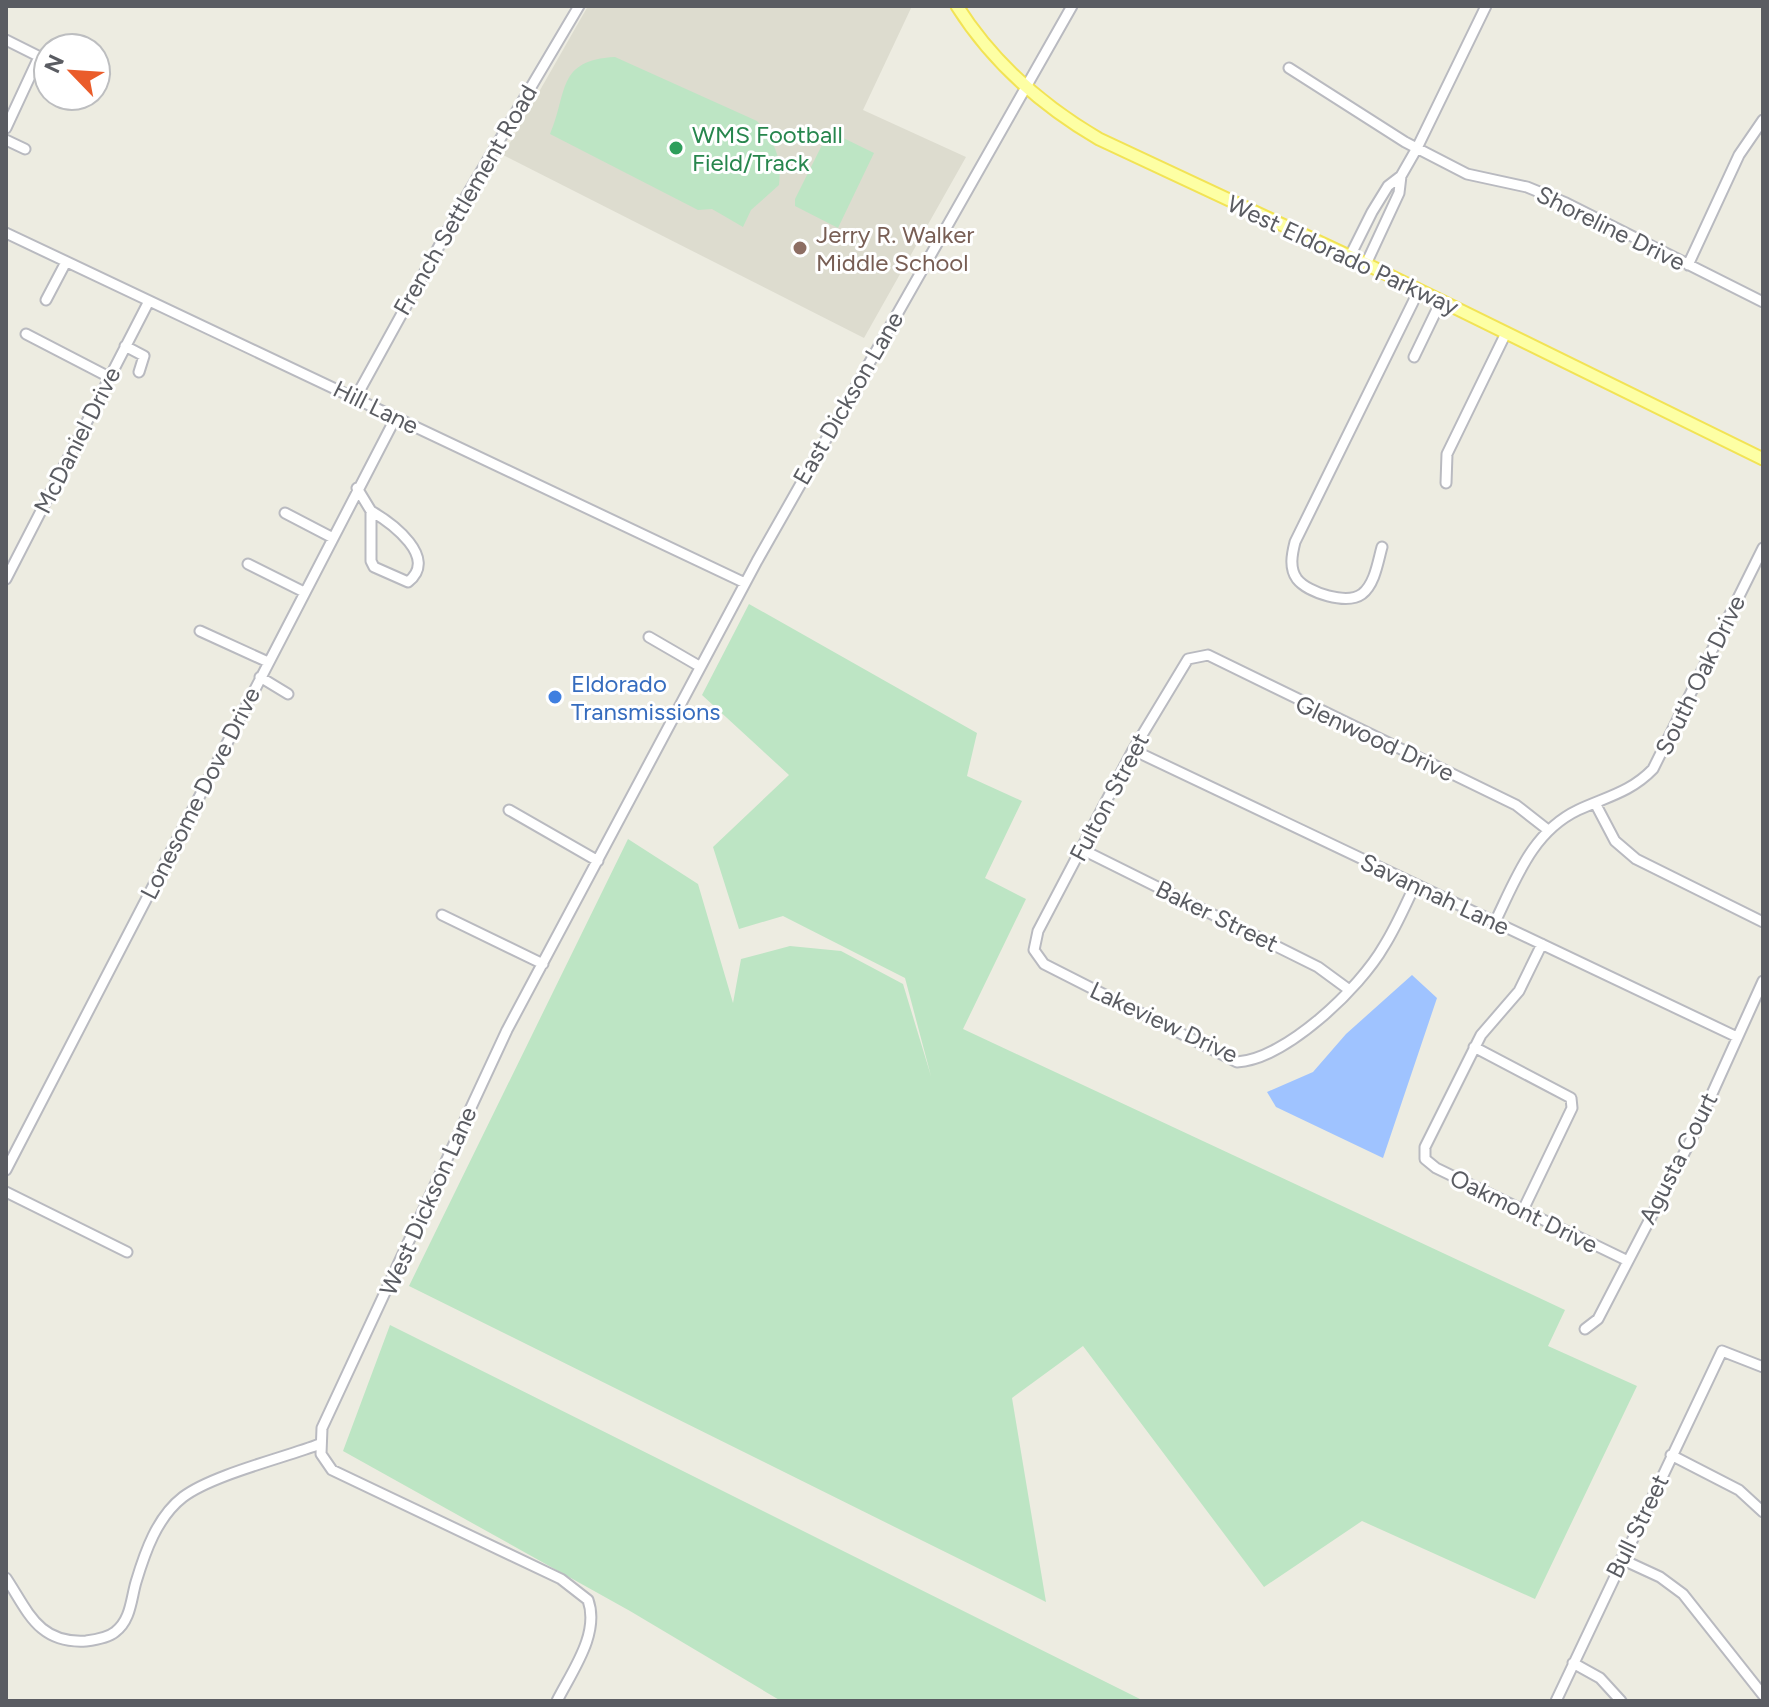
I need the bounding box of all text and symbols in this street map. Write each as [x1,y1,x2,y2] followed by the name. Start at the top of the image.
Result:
[32,32,112,112] north arrow
[38,50,70,77] text: N
[387,80,543,320] street label: French Settlement Road
[692,120,843,177] place label: WMS Football Field/Track
[667,139,685,157] marker: WMS Football Field/Track
[1532,179,1690,277] street label: Shoreline Drive
[1223,189,1464,322] street label: West Eldorado Parkway
[816,220,974,277] place label: Jerry R. Walker Middle School
[791,239,809,257] marker: Jerry R. Walker Middle School
[787,306,909,490] street label: East Dickson Lane
[28,362,126,518] street label: McDaniel Drive
[329,374,423,440] street label: Hill Lane
[1649,590,1751,760] street label: South Oak Drive
[571,669,720,726] place label: Eldorado Transmissions
[134,682,266,904] street label: Lonesome Dove Drive
[546,688,564,706] marker: Eldorado Transmissions
[1291,689,1459,787] street label: Glenwood Drive
[1063,728,1155,866] street label: Fulton Street
[1356,847,1514,941] street label: Savannah Lane
[1151,874,1283,958] street label: Baker Street
[1085,975,1243,1069] street label: Lakeview Drive
[1632,1087,1724,1229] street label: Agusta Court
[373,1102,483,1300] street label: West Dickson Lane
[1445,1163,1603,1259] street label: Oakmont Drive
[1599,1469,1675,1583] street label: Bull Street

